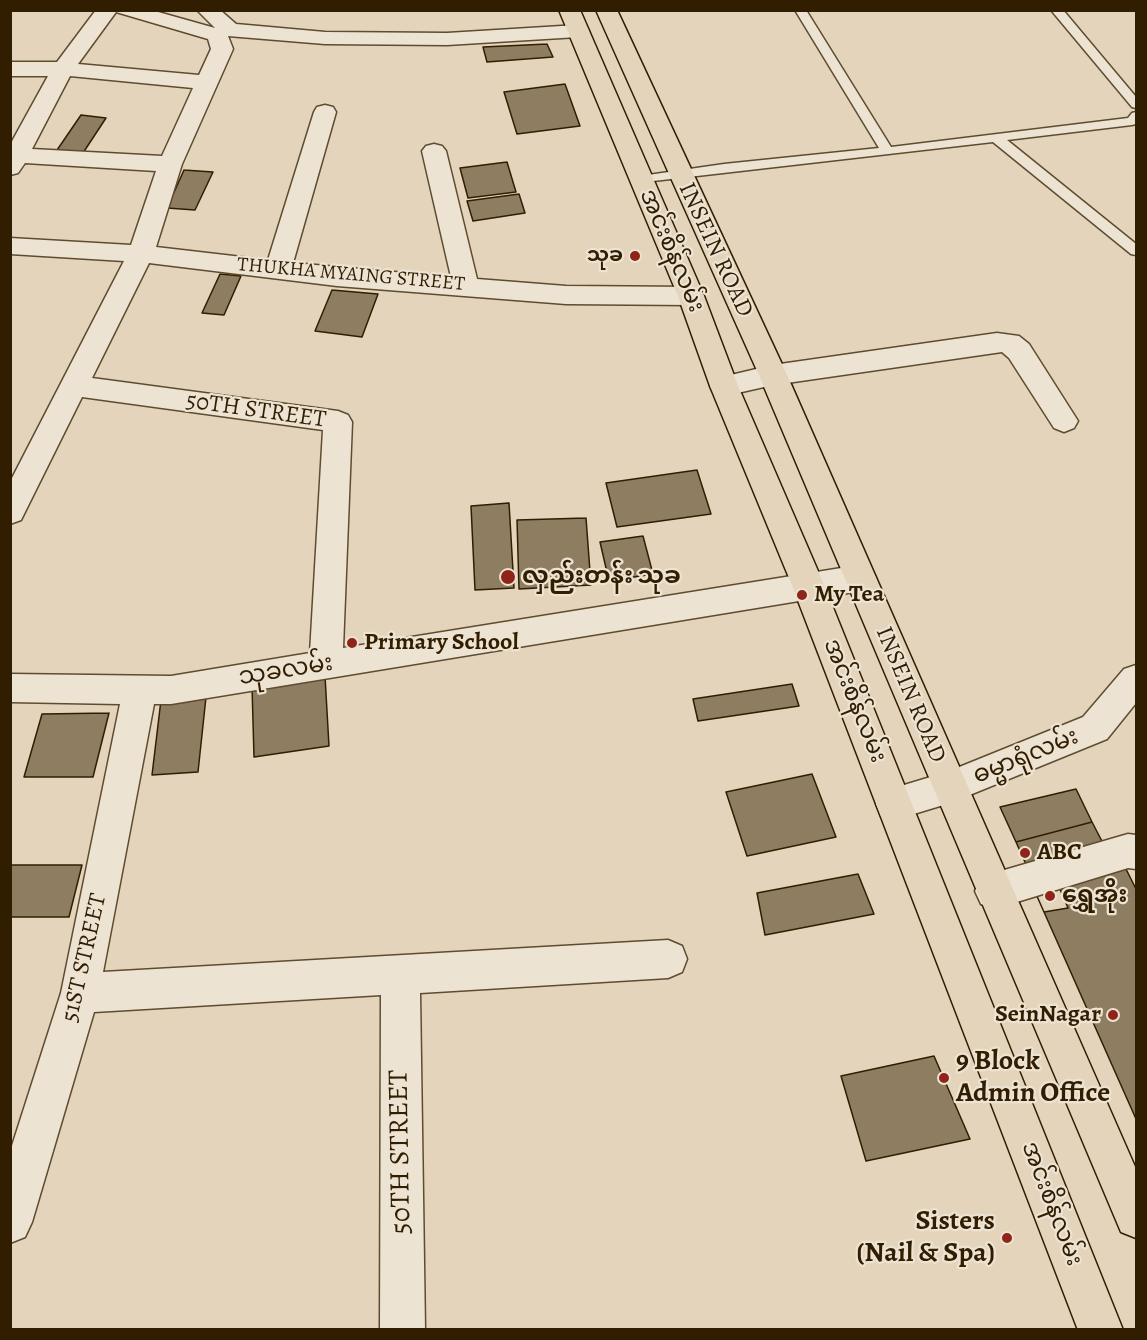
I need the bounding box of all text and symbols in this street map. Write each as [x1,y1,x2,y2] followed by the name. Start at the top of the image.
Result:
[671,178,759,322] street label: INSEIN ROAD
[632,185,710,317] street label: အင်းစိန်လမ်း
[587,244,623,268] place label: သုခ
[628,249,642,263] marker: သုခ
[236,253,466,297] street label: THUKHA MYAING STREET
[184,387,328,435] street label: 50TH STREET
[522,563,681,591] place label: လှည်းတန်း သုခ
[499,568,517,586] marker: လှည်းတန်း သုခ
[814,581,884,609] place label: My Tea
[795,588,809,602] marker: My Tea
[868,623,952,767] street label: INSEIN ROAD
[364,629,519,657] place label: Primary School
[816,635,892,767] street label: အင်းစိန်လမ်း
[345,636,359,650] marker: Primary School
[237,649,335,693] street label: သုခလမ်း
[969,723,1083,791] street label: ဓမ္မာရုံလမ်း
[1037,839,1082,867] place label: ABC
[1018,846,1032,860] marker: ABC
[1062,882,1127,910] place label: ရွှေအိုး
[1043,889,1057,903] marker: ရွှေအိုး
[56,891,114,1025] street label: 51ST STREET
[995,1001,1101,1029] place label: SeinNagar
[1106,1008,1120,1022] marker: SeinNagar
[956,1045,1110,1111] place label: 9 Block Admin Office
[383,1069,419,1235] street label: 50TH STREET
[937,1071,951,1085] marker: 9 Block Admin Office
[1014,1138,1088,1270] street label: အင်းစိန်လမ်း
[856,1205,995,1271] place label: Sisters (Nail & Spa)
[1000,1231,1014,1245] marker: Sisters (Nail & Spa)

